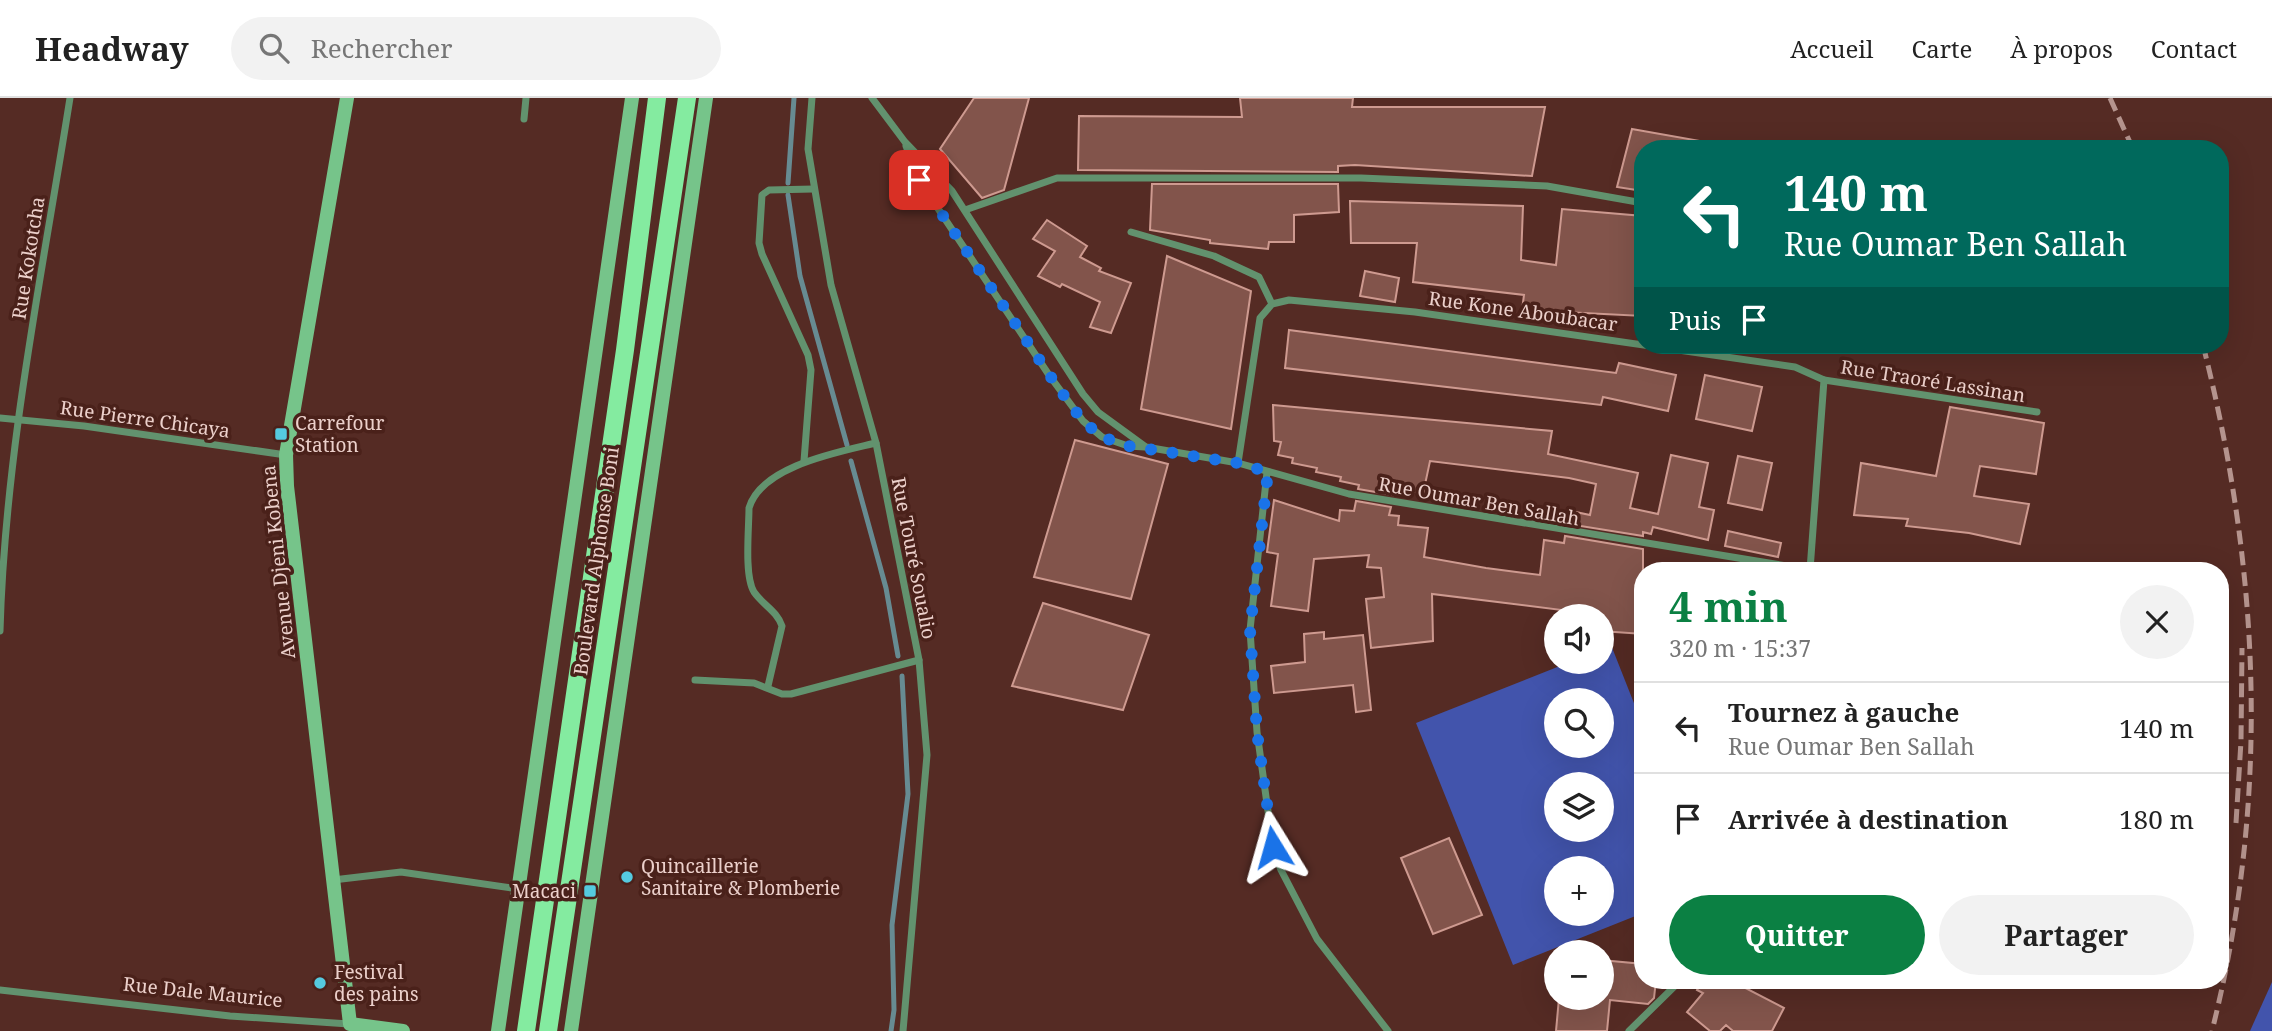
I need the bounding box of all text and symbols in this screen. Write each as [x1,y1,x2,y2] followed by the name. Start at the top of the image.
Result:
[231,17,721,80] search box
[35,26,189,71] text: Headway
[255,29,293,67] icon: search
[311,30,453,66] text: Rechercher
[1790,32,1873,65] text: Accueil
[1911,32,1972,65] text: Carte
[2010,32,2113,65] text: À propos
[2151,32,2237,65] text: Contact
[889,150,949,210] pin
[1784,159,1928,225] text: 140 m
[900,161,938,199] icon: arrive
[1669,168,1760,259] icon: left
[5,195,51,321] street label: Rue Kokotcha
[1784,222,2127,265] text: Rue Oumar Ben Sallah
[1427,285,1619,337] street label: Rue Kone Aboubacar
[1735,301,1773,339] icon: arrive
[1669,302,1721,338] text: Puis
[1839,354,2027,408] street label: Rue Traoré Lassinan
[58,394,232,444] street label: Rue Pierre Chicaya
[295,410,384,458] place label: Carrefour Station
[273,426,289,442] marker: Carrefour Station
[567,445,625,677] street label: Boulevard Alphonse Boni
[255,464,301,660] street label: Avenue Djeni Kobena
[1376,471,1582,531] street label: Rue Oumar Ben Sallah
[886,475,942,641] street label: Rue Touré Soualio
[1669,577,1788,634] text: 4 min
[2120,585,2194,659] button: close
[1544,604,1614,1010] map controls
[1544,604,1614,674] button: sound
[1669,632,1811,664] text: 320 m · 15:37
[1544,688,1614,758] button: search
[1728,694,1959,730] text: Tournez à gauche
[1669,709,1707,747] icon: left
[2119,710,2194,746] text: 140 m
[1728,730,1975,762] text: Rue Oumar Ben Sallah
[1544,772,1614,842] button: layers
[1669,800,1707,838] icon: arrive
[1728,801,2008,837] text: Arrivée à destination
[2119,801,2194,837] text: 180 m
[1236,810,1310,884] position arrow
[641,853,840,901] place label: Quincaillerie Sanitaire & Plomberie
[1544,856,1614,926] button: +
[619,869,635,885] marker: Quincaillerie Sanitaire & Plomberie
[512,878,576,904] place label: Macaci
[582,883,598,899] marker: Macaci
[1669,895,1925,975] button: Quitter
[1939,895,2194,975] button: Partager
[1544,940,1614,1010] button: −
[334,959,419,1007] place label: Festival des pains
[122,971,284,1013] street label: Rue Dale Maurice
[312,975,328,991] marker: Festival des pains

